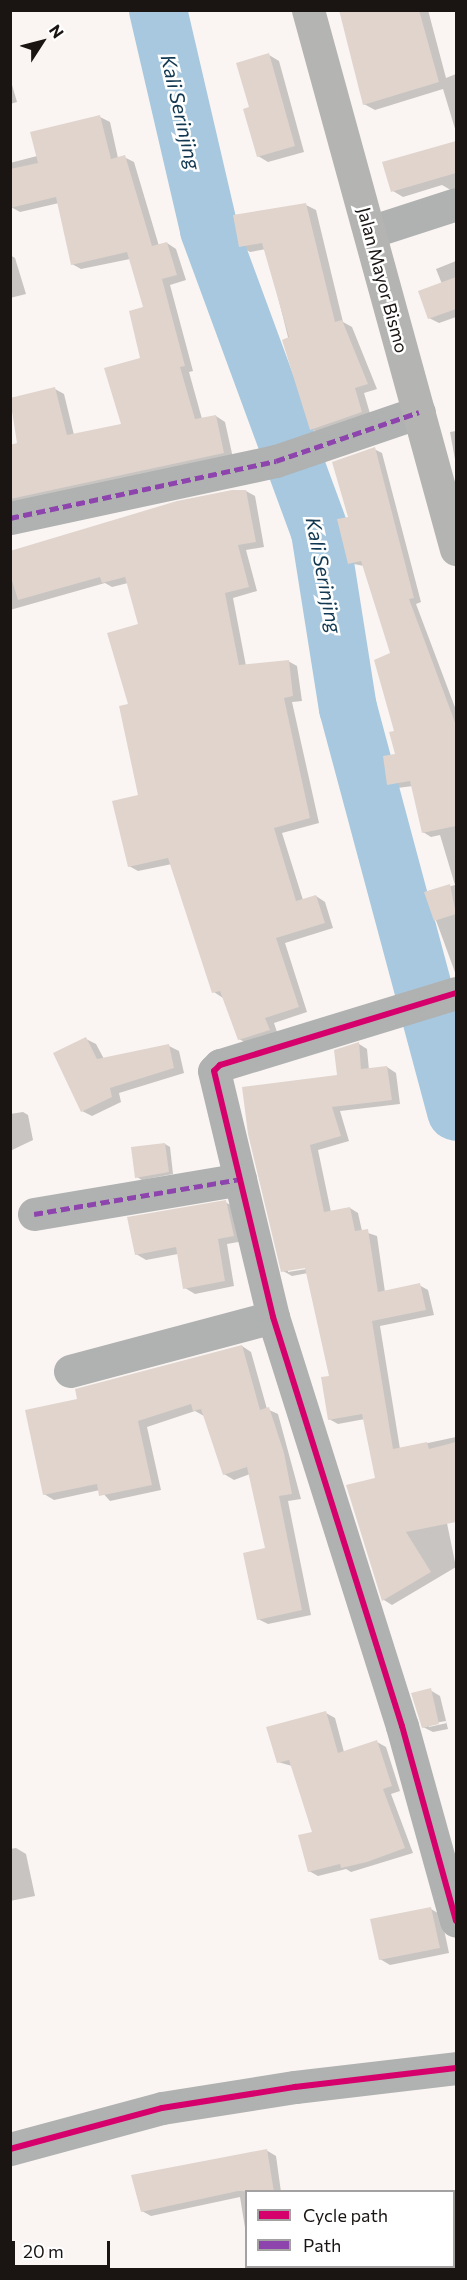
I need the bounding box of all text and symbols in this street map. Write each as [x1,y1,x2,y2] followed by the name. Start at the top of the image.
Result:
[12,12,72,72] north arrow
[46,21,68,42] text: N
[156,52,206,172] water label: Kali Serinjing
[353,205,413,355] street label: Jalan Mayor Bismo
[301,515,347,635] water label: Kali Serinjing
[245,2190,455,2268] legend
[303,2204,388,2226] text: Cycle path
[15,2229,112,2267] scale bar
[303,2234,341,2256] text: Path
[23,2240,64,2262] text: 20 m

